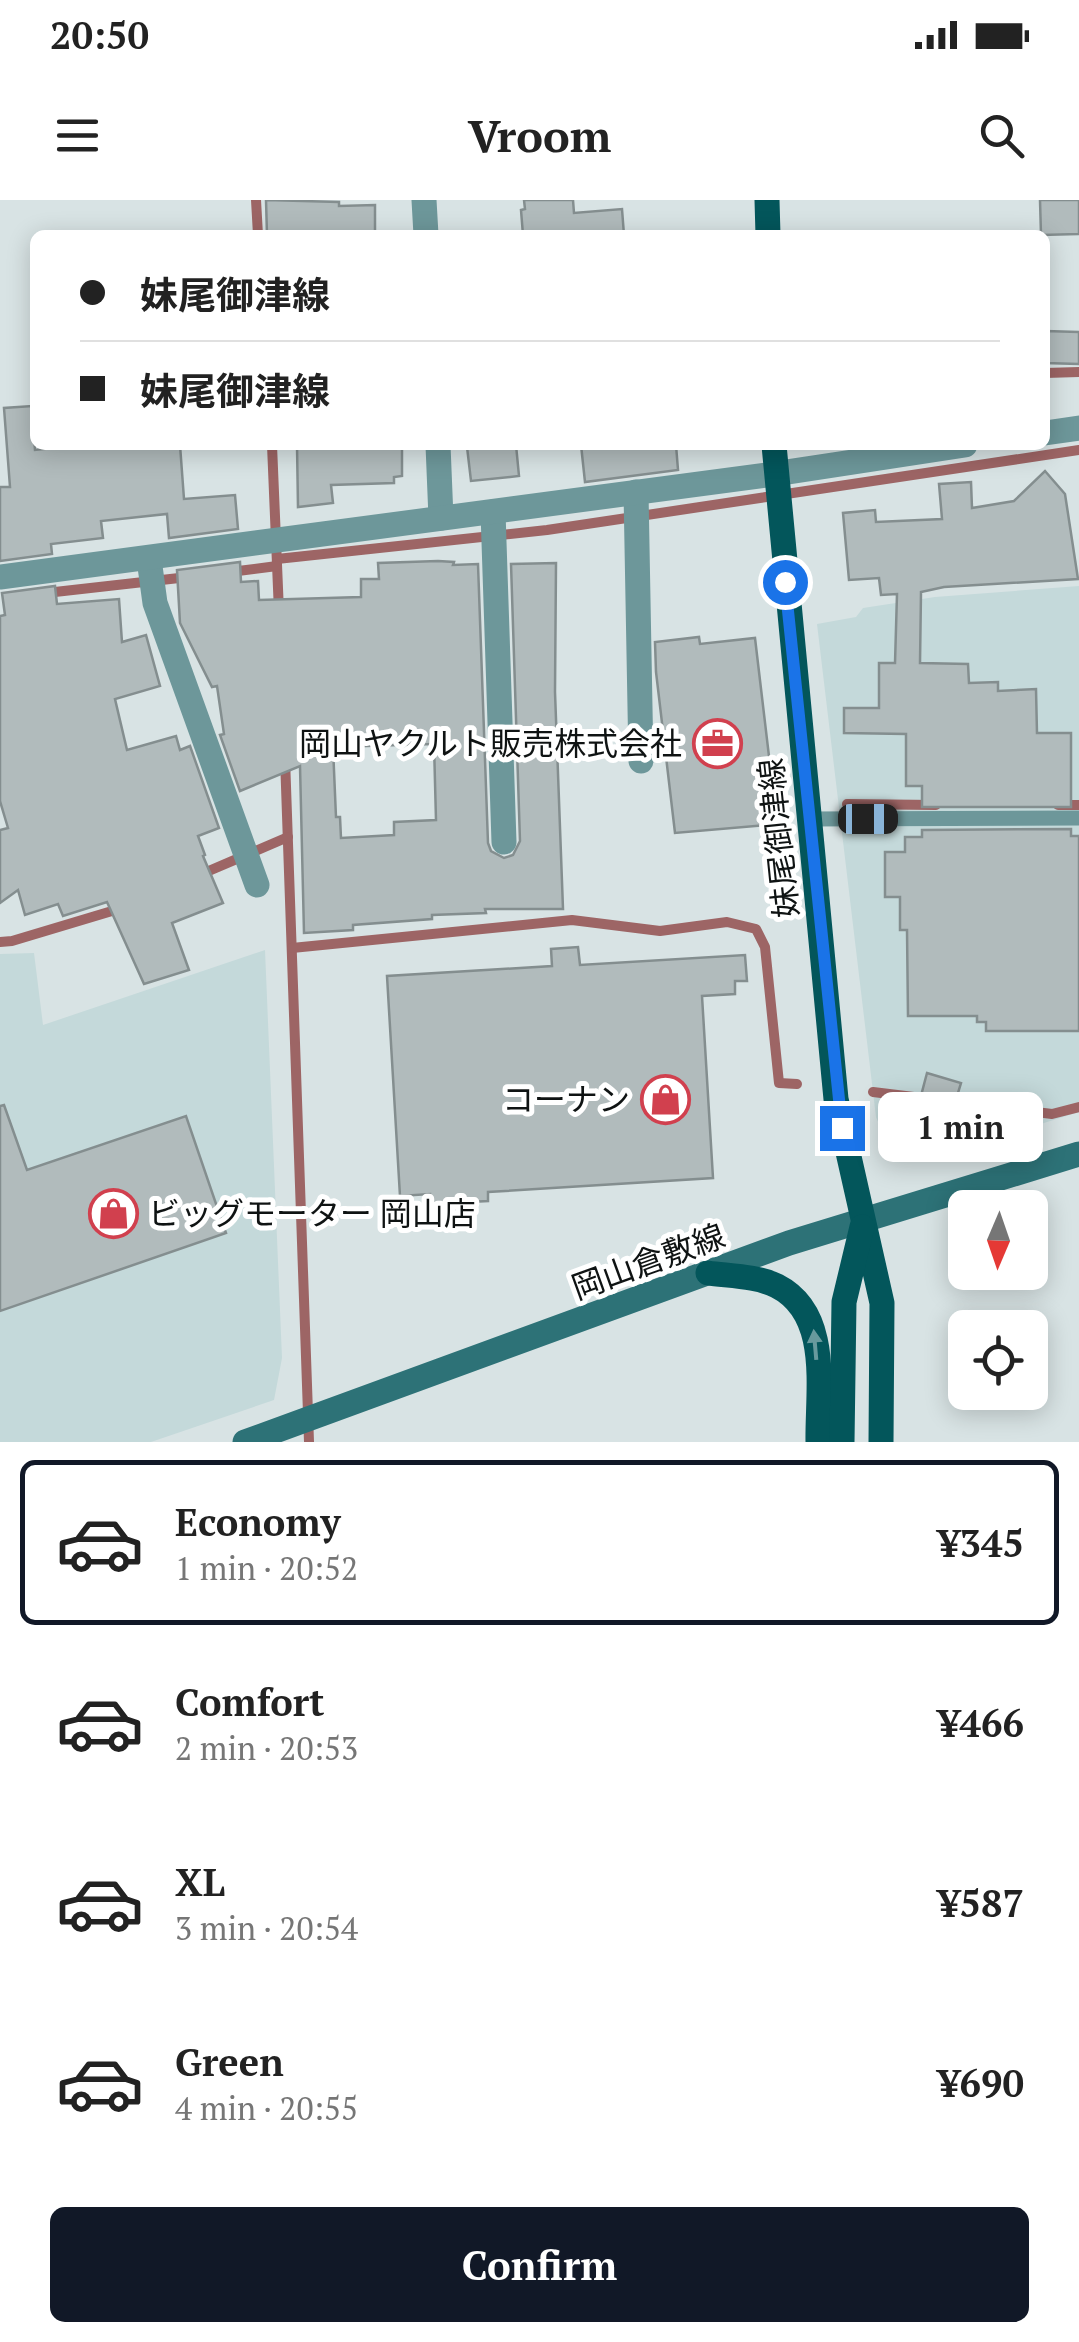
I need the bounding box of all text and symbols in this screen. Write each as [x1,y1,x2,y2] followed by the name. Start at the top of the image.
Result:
[50,10,149,60] text: 20:50
[468,105,611,165] text: Vroom
[50,108,105,163] icon: menu
[974,108,1029,163] icon: search
[140,270,330,320] text: 妹尾御津線
[140,366,330,416] text: 妹尾御津線
[763,560,808,605] route start
[691,717,743,769] office icon: 岡山ヤクルト販売株式会社
[299,722,682,764] place label: 岡山ヤクルト販売株式会社
[749,756,807,920] street label: 妹尾御津線
[838,804,898,834] car
[639,1073,691,1125] shop icon: コーナン
[502,1078,630,1120] place label: コーナン
[877,1093,1042,1163] callout: 1 min
[820,1106,865,1151] route end
[917,1106,1004,1148] text: 1 min
[87,1187,139,1239] shop icon: ビッグモーター 岡山店
[948,1190,1048,1290] north arrow
[948,1190,1048,1410] map controls
[148,1192,476,1234] place label: ビッグモーター 岡山店
[566,1214,730,1308] street label: 岡山倉敷線
[948,1310,1048,1410] button: locate
[807,1328,823,1360] one-way arrow
[175,1497,341,1547] text: Economy
[55,1498,145,1588] icon: car
[938,1518,1024,1568] text: ¥345
[175,1547,358,1589] text: 1 min · 20:52
[175,1677,324,1727] text: Comfort
[55,1678,145,1768] icon: car
[938,1698,1024,1748] text: ¥466
[175,1727,358,1769] text: 2 min · 20:53
[175,1857,225,1907] text: XL
[55,1858,145,1948] icon: car
[938,1878,1024,1928] text: ¥587
[175,1907,358,1949] text: 3 min · 20:54
[175,2037,284,2087] text: Green
[55,2038,145,2128] icon: car
[938,2058,1024,2108] text: ¥690
[175,2087,358,2129] text: 4 min · 20:55
[50,2207,1029,2322] button: Confirm

